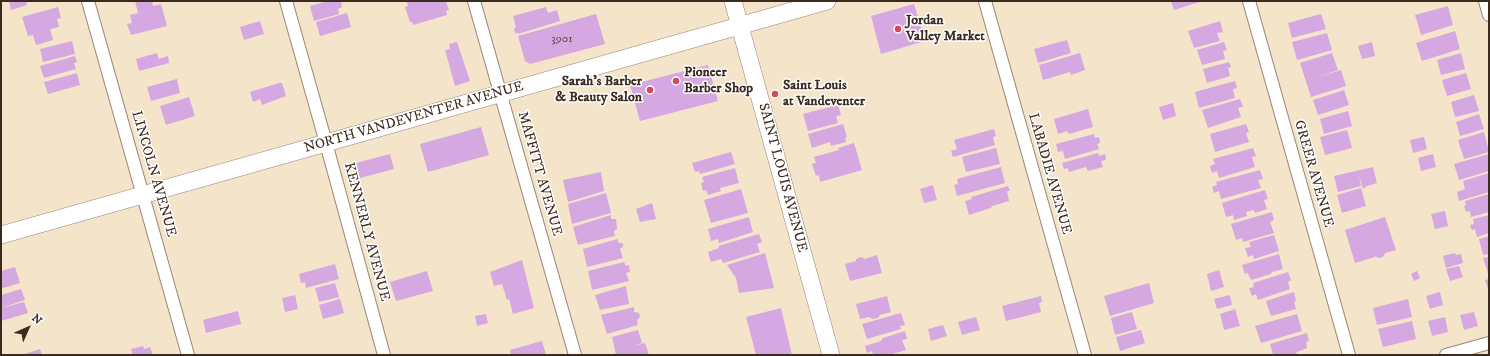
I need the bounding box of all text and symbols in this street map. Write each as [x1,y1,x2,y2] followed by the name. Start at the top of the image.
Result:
[906,13,985,46] place label: Jordan Valley Market
[893,24,903,34] marker: Jordan Valley Market
[551,33,573,47] house number: 3901
[684,65,753,98] place label: Pioneer Barber Shop
[555,74,642,106] place label: Sarah's Barber & Beauty Salon
[671,76,681,86] marker: Pioneer Barber Shop
[783,78,865,110] place label: Saint Louis at Vandeventer
[302,79,526,157] street label: NORTH VANDEVENTER AVENUE
[645,85,655,95] marker: Sarah's Barber & Beauty Salon
[770,89,780,99] marker: Saint Louis at Vandeventer
[754,102,810,254] street label: SAINT LOUIS AVENUE
[127,109,179,239] street label: LINCOLN AVENUE
[513,110,565,238] street label: MAFFITT AVENUE
[1024,111,1074,237] street label: LABADIE AVENUE
[1290,118,1336,230] street label: GREER AVENUE
[339,161,393,303] street label: KENNERLY AVENUE
[8,308,48,348] north arrow
[28,311,45,328] text: N

